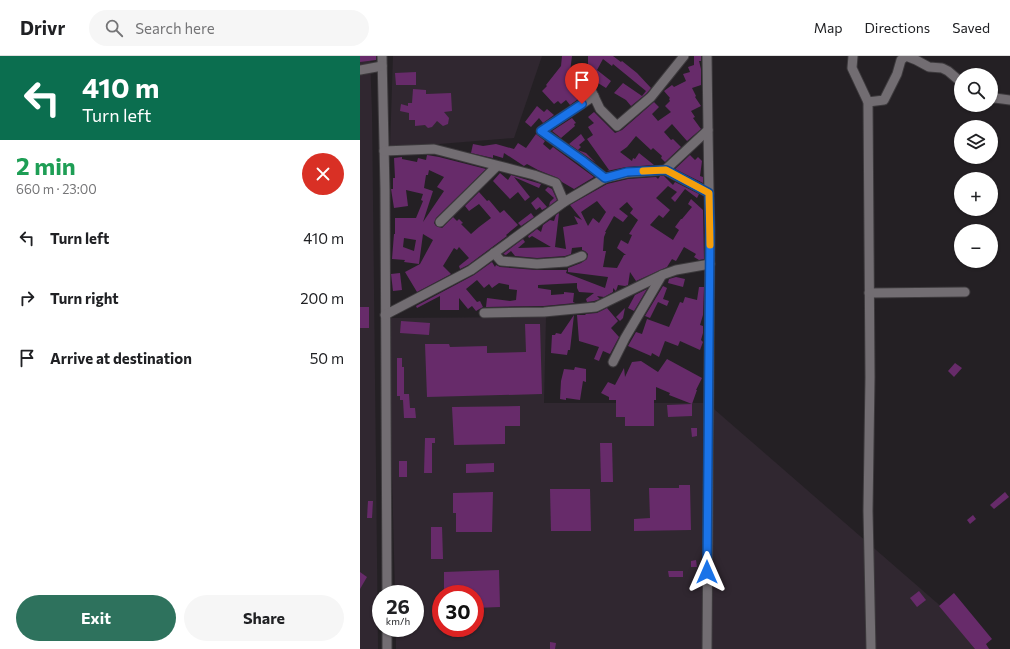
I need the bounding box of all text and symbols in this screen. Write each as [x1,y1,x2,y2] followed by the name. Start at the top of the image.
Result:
[89,10,369,46] search box
[20,16,65,39] text: Drivr
[103,17,125,39] icon: search
[135,19,215,37] text: Search here
[814,19,843,36] text: Map
[865,19,930,36] text: Directions
[952,19,990,36] text: Saved
[565,63,599,104] pin
[954,68,998,268] map controls
[954,68,998,112] button: search
[571,69,593,91] icon: arrive
[82,70,159,104] text: 410 m
[16,72,68,124] icon: left
[82,104,151,126] text: Turn left
[954,120,998,164] button: layers
[16,151,76,180] text: 2 min
[302,153,344,195] button: close
[954,172,998,216] button: +
[16,181,97,197] text: 660 m · 23:00
[954,224,998,268] button: −
[16,227,38,249] icon: left
[50,229,109,247] text: Turn left
[303,229,344,247] text: 410 m
[16,287,38,309] icon: right
[50,289,119,307] text: Turn right
[300,289,344,307] text: 200 m
[16,347,38,369] icon: arrive
[50,349,192,367] text: Arrive at destination
[310,349,344,367] text: 50 m
[686,551,728,593] position arrow
[432,585,484,637] speed limit sign: 30
[386,594,410,618] text: 26
[16,595,176,641] button: Exit
[184,595,344,641] button: Share
[386,615,410,627] text: km/h

